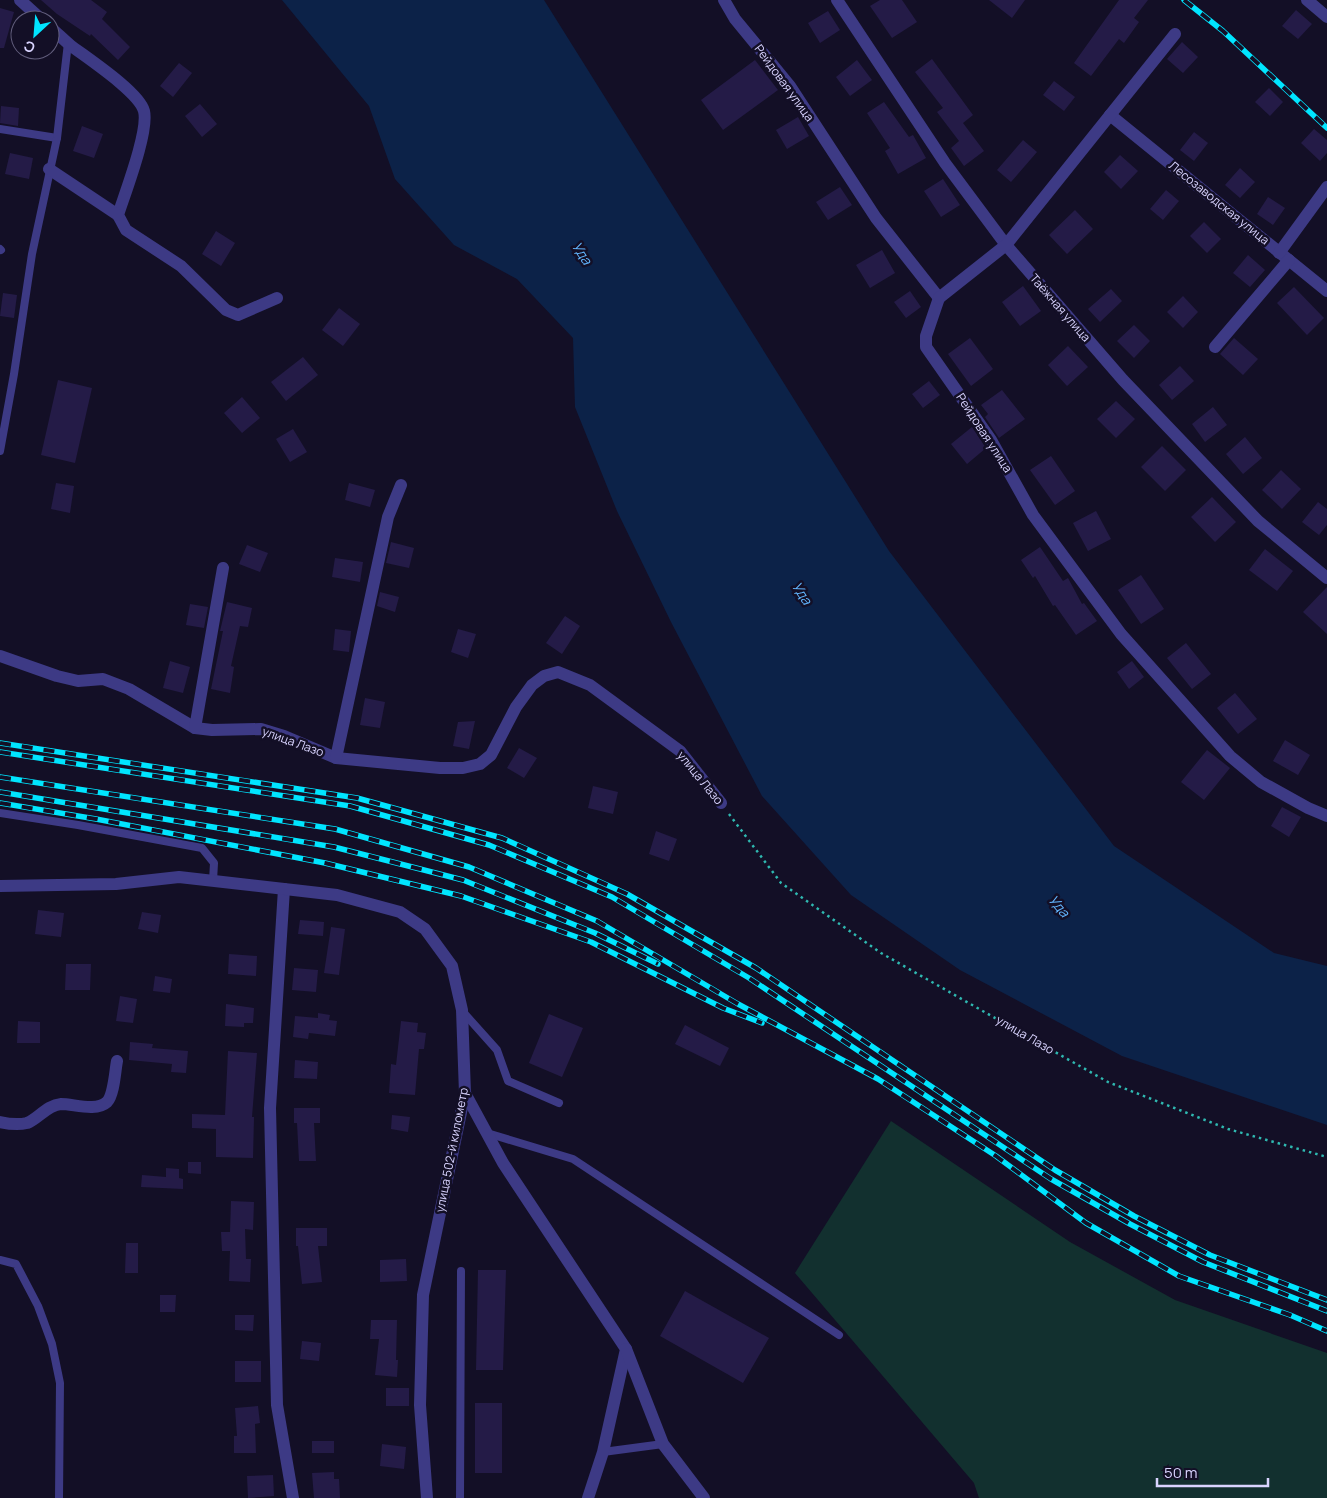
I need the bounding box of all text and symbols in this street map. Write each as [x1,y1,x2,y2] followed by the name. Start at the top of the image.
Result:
[10,10,60,60] north arrow
[20,36,38,58] text: С
[751,41,818,125] street label: Рейдовая улица
[1166,157,1273,248] street label: Лесозаводская улица
[568,238,598,269] water label: Уда
[1026,270,1095,345] street label: Таёжная улица
[952,390,1016,476] street label: Рейдовая улица
[788,578,818,609] water label: Уда
[260,723,326,761] street label: улица Лазо
[673,747,727,808] street label: улица Лазо
[1044,890,1075,922] water label: Уда
[993,1011,1057,1058] street label: улица Лазо
[431,1086,472,1214] street label: улица 502-й километр
[1157,1456,1268,1488] scale bar
[1164,1462,1198,1483] text: 50 m

